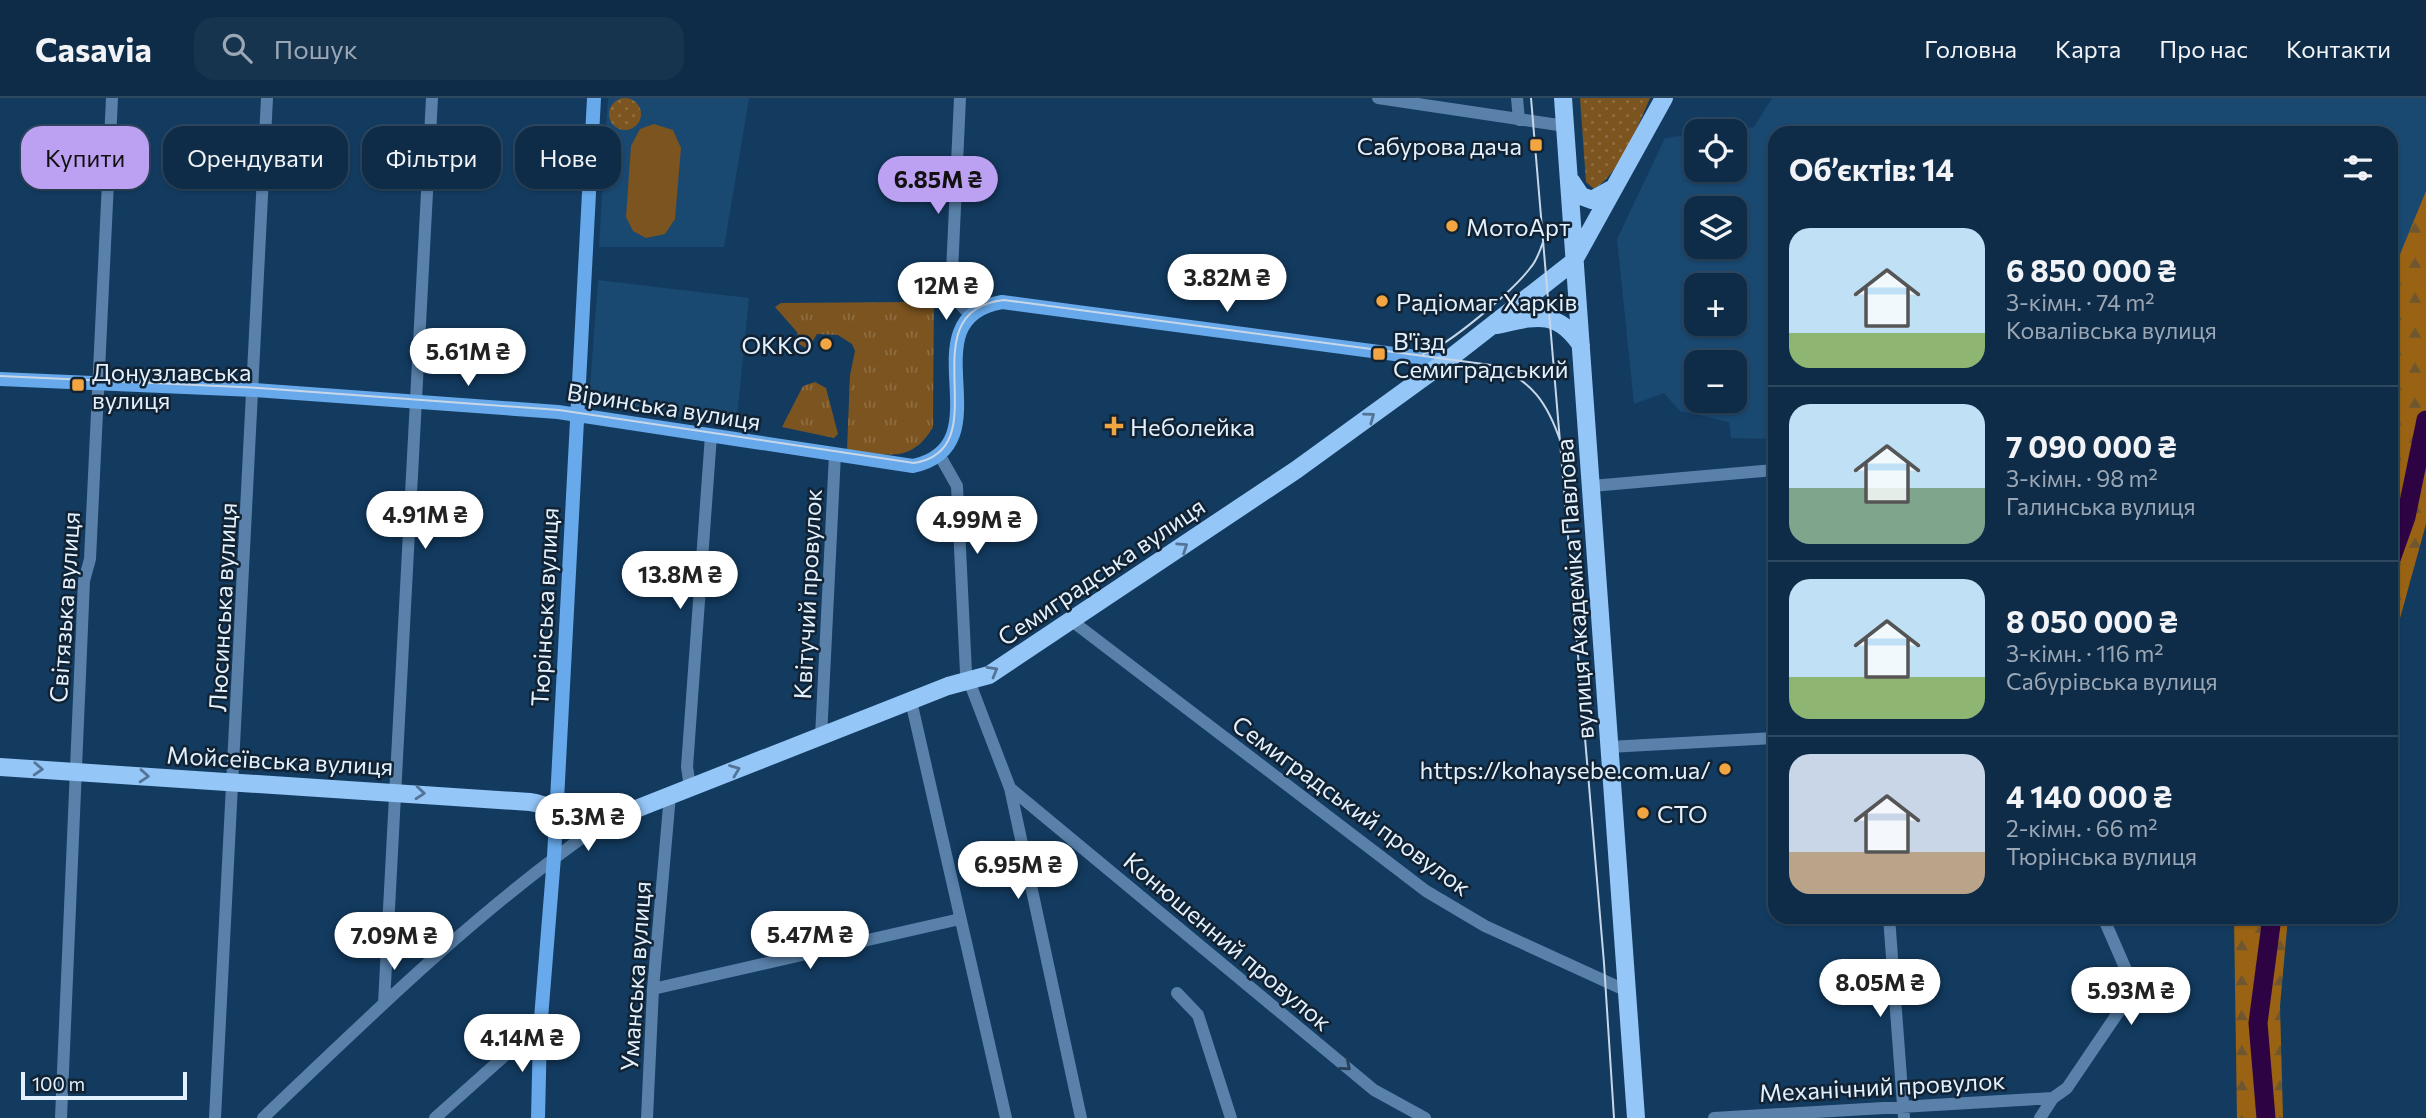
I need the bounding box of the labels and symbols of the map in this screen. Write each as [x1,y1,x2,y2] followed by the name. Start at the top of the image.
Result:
[1357,131,1522,160] place label: Сабурова дача
[1528,137,1544,153] marker: Сабурова дача
[873,156,1003,216] pin: 6.85M ₴
[1466,212,1570,241] place label: МотоАрт
[1444,218,1460,234] marker: МотоАрт
[1162,254,1292,314] pin: 3.82M ₴
[897,262,995,322] pin: 12M ₴
[1396,287,1577,316] place label: Радіомаг Харків
[1374,293,1390,309] marker: Радіомаг Харків
[1393,326,1569,383] place label: В'їзд Семиградський
[403,328,533,388] pin: 5.61M ₴
[741,330,812,359] place label: ОККО
[818,336,834,352] marker: ОККО
[1371,346,1387,362] marker: В'їзд Семиградський
[92,357,251,414] place label: Донузлавська вулиця
[565,376,763,436] street label: Віринська вулиця
[70,377,86,393] marker: Донузлавська вулиця
[1130,412,1255,441] place label: Неболейка
[1362,413,1375,425] one-way arrow
[1104,416,1124,436] marker: Неболейка
[1549,438,1599,740] street label: вулиця Академіка Павлова
[787,488,827,700] street label: Квітучий провулок
[360,491,490,551] pin: 4.91M ₴
[992,491,1210,651] street label: Семиградська вулиця
[912,496,1042,556] pin: 4.99M ₴
[202,502,242,712] street label: Люсинська вулиця
[524,507,564,707] street label: Тюрінська вулиця
[43,510,85,704] street label: Світязька вулиця
[1175,542,1188,555] one-way arrow
[615,552,745,611] pin: 13.8M ₴
[985,667,998,680] one-way arrow
[1227,709,1477,901] street label: Семиградський провулок
[166,740,394,780] street label: Мойсеївська вулиця
[1419,755,1711,784] place label: https://kohaysebe.com.ua/
[33,761,44,776] one-way arrow
[1717,761,1733,777] marker: https://kohaysebe.com.ua/
[728,764,740,778] one-way arrow
[139,769,150,784] one-way arrow
[415,785,426,800] one-way arrow
[531,794,645,853] pin: 5.3M ₴
[1657,799,1708,828] place label: СТО
[1635,805,1651,821] marker: СТО
[953,842,1083,901] pin: 6.95M ₴
[1118,846,1338,1037] street label: Конюшенний провулок
[614,880,656,1072] street label: Уманська вулиця
[329,912,459,972] pin: 7.09M ₴
[745,912,875,971] pin: 5.47M ₴
[1815,960,1945,1019] pin: 8.05M ₴
[2066,968,2196,1027] pin: 5.93M ₴
[457,1014,587,1074] pin: 4.14M ₴
[1337,1058,1350,1070] one-way arrow
[1758,1065,2006,1107] street label: Механічний провулок
[21,1069,187,1101] scale bar

